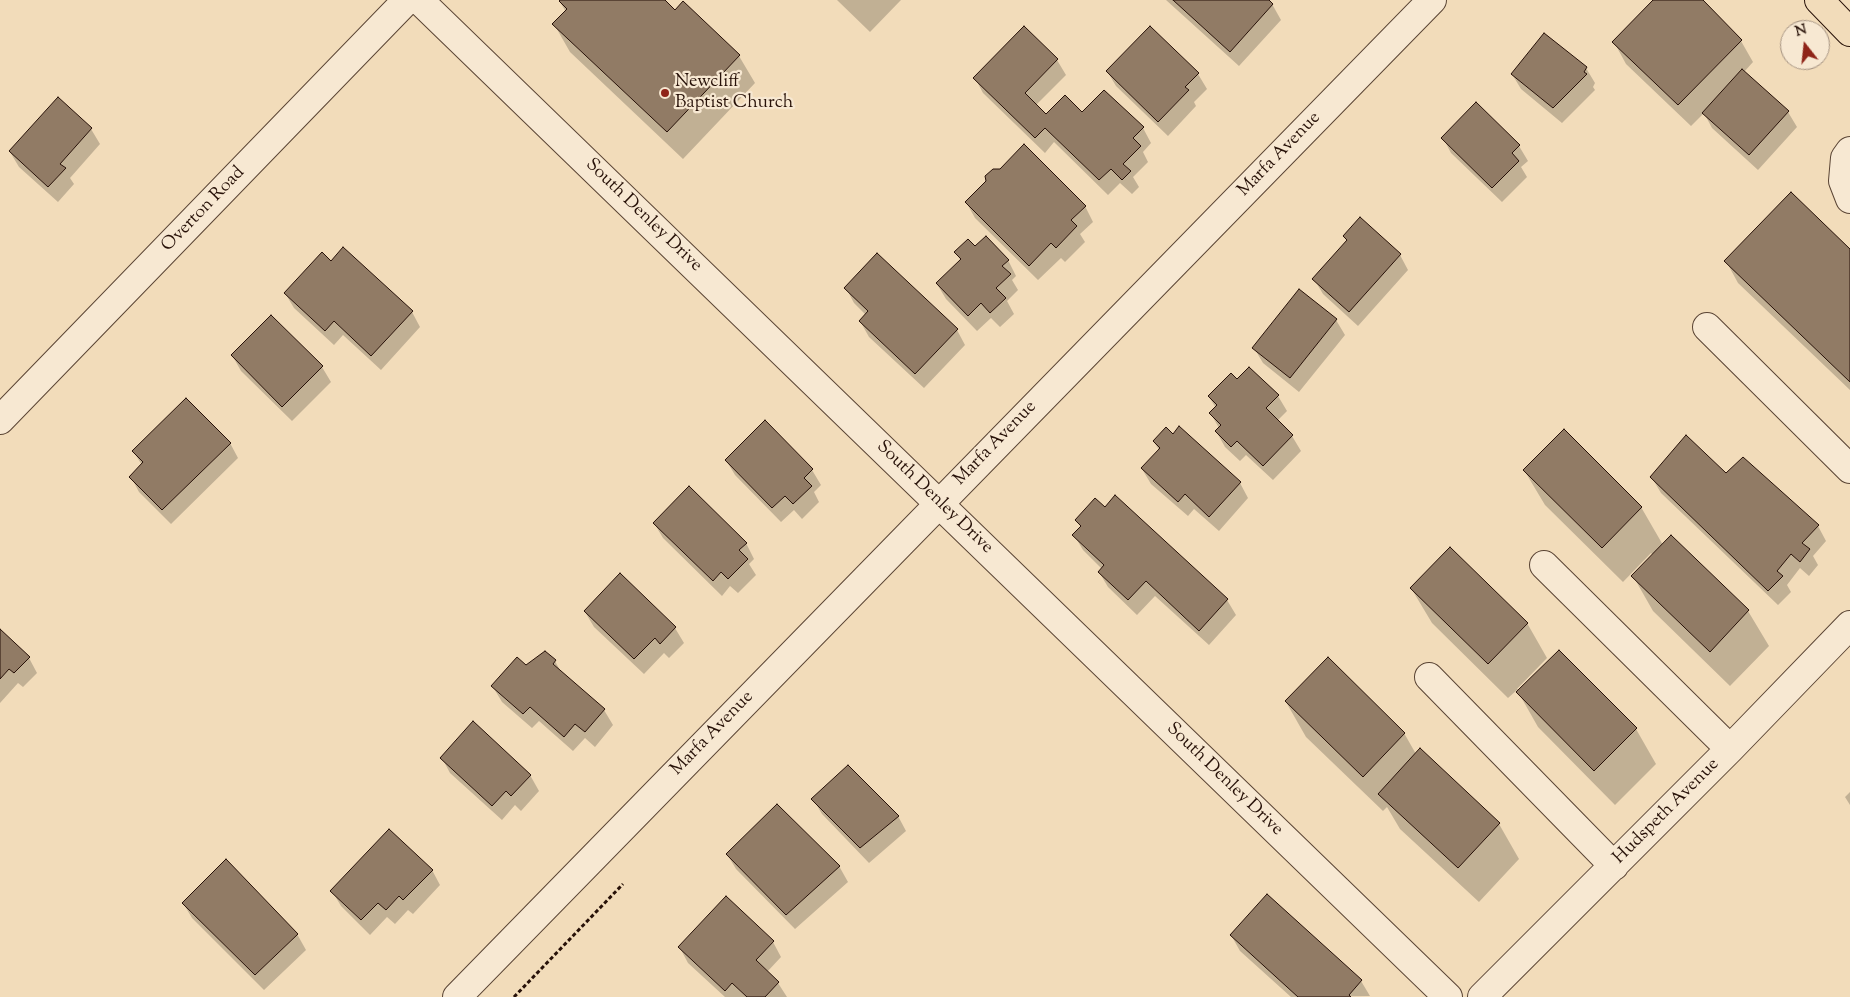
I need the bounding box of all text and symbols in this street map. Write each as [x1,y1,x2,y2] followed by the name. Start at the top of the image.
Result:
[1780,20,1830,70] north arrow
[1793,20,1809,43] text: N
[675,72,793,115] place label: Newcliff Baptist Church
[659,87,671,99] marker: Newcliff Baptist Church
[1234,108,1326,202] street label: Marfa Avenue
[580,155,706,277] street label: South Denley Drive
[158,163,250,257] street label: Overton Road
[950,397,1042,491] street label: Marfa Avenue
[871,437,997,559] street label: South Denley Drive
[667,687,759,781] street label: Marfa Avenue
[1161,719,1287,841] street label: South Denley Drive
[1610,755,1724,869] street label: Hudspeth Avenue

